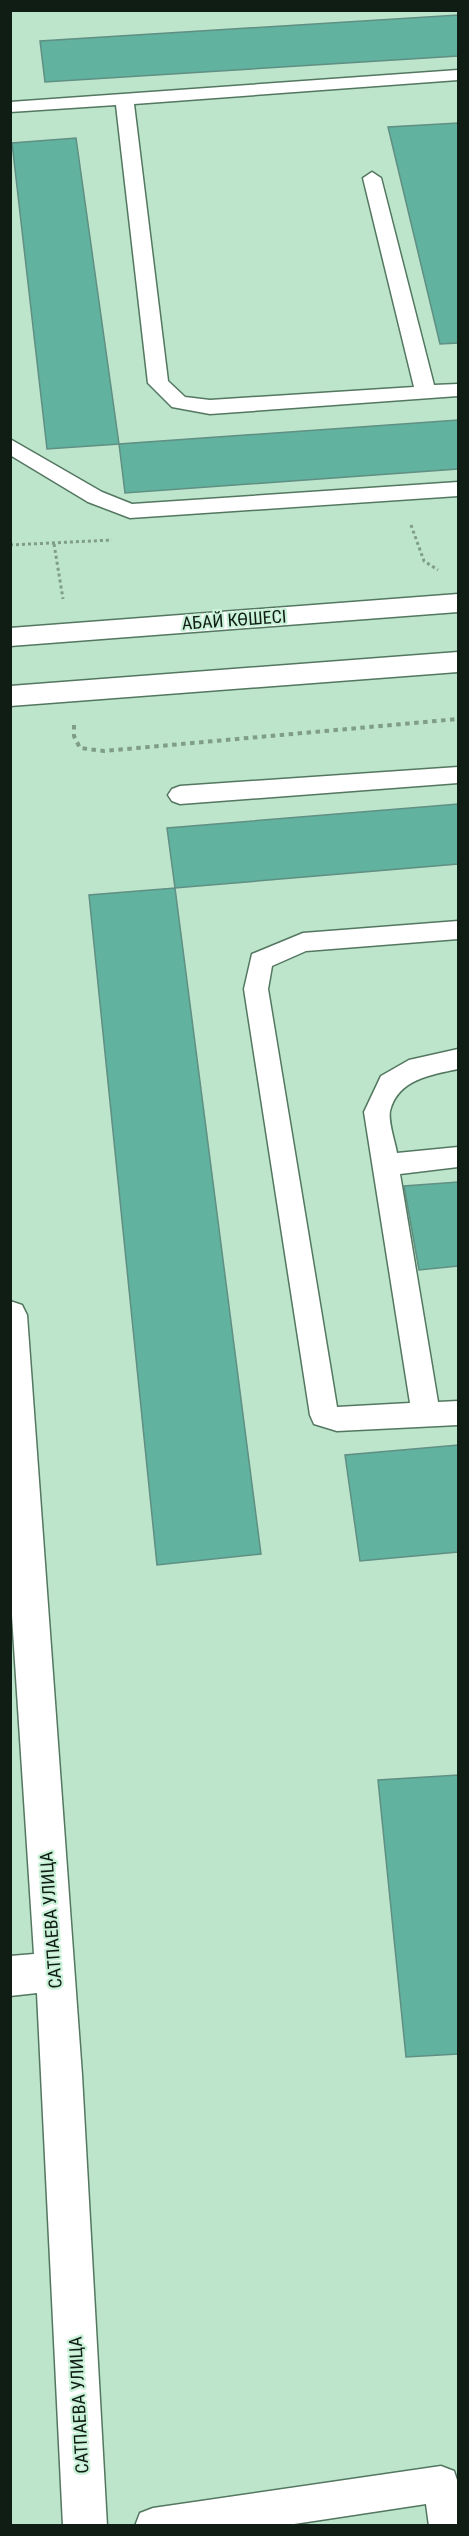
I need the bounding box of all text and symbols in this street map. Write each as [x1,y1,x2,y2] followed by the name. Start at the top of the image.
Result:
[181,605,287,634] street label: АБАЙ КӨШЕСІ
[35,1850,66,1989] street label: САТПАЕВА УЛИЦА
[64,2335,93,2474] street label: САТПАЕВА УЛИЦА

